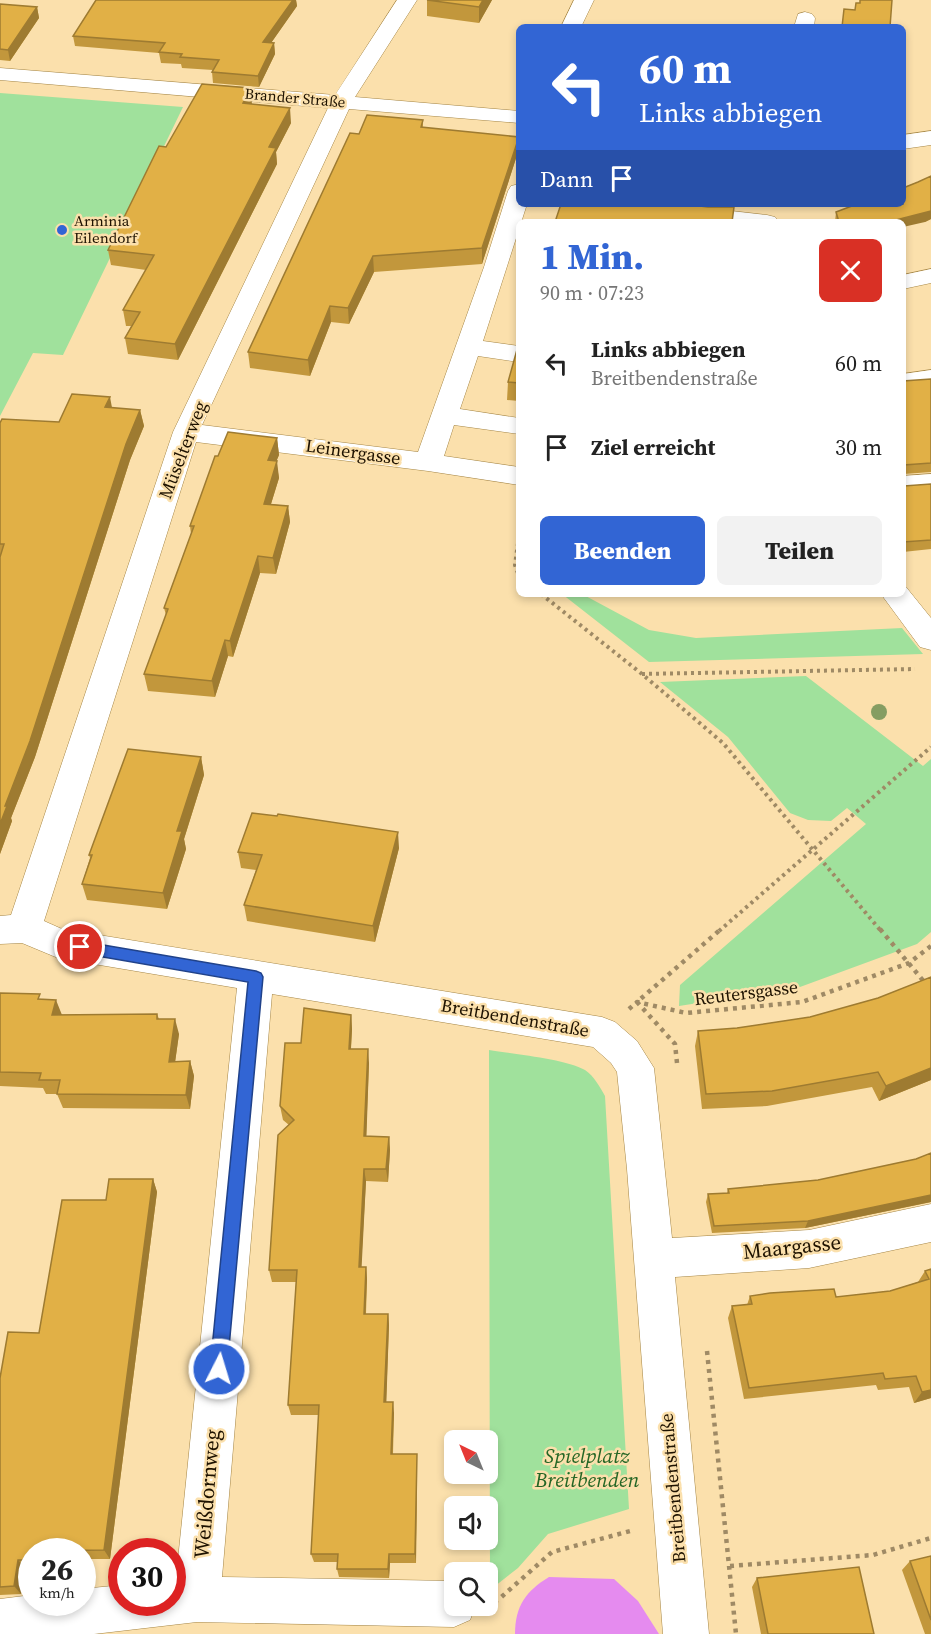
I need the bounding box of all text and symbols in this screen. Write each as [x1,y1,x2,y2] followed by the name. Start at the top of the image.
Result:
[639,39,732,97] text: 60 m
[540,48,618,126] icon: left
[244,83,347,112] street label: Brander Straße
[639,94,822,131] text: Links abbiegen
[605,162,638,195] icon: arrive
[540,164,593,194] text: Dann
[74,210,139,248] place label: Arminia Eilendorf
[55,223,69,237] marker: Arminia Eilendorf
[540,232,644,281] text: 1 Min.
[819,239,882,302] button: close
[540,279,644,307] text: 90 m · 07:23
[591,334,746,364] text: Links abbiegen
[540,347,573,380] icon: left
[835,348,882,378] text: 60 m
[591,364,758,392] text: Breitbendenstraße
[152,397,213,502] street label: Müselterweg
[540,431,573,464] icon: arrive
[304,432,402,471] street label: Leinergasse
[591,432,715,462] text: Ziel erreicht
[835,432,882,462] text: 30 m
[540,516,705,585] button: Beenden
[717,516,882,585] button: Teilen
[54,921,105,972] pin
[63,930,96,963] icon: arrive
[693,974,799,1011] street label: Reutersgasse
[439,992,591,1043] street label: Breitbendenstraße
[741,1227,842,1266] street label: Maargasse
[187,1337,251,1401] position arrow
[654,1412,691,1564] street label: Breitbendenstraße
[186,1428,227,1560] street label: Weißdornweg
[444,1430,498,1484] north arrow
[444,1430,498,1616] map controls
[534,1441,639,1494] park label: Spielplatz Breitbenden
[444,1496,498,1550] button: sound
[108,1538,186,1616] speed limit sign: 30
[41,1549,73,1590] text: 26
[444,1562,498,1616] button: search
[39,1582,75,1603] text: km/h

